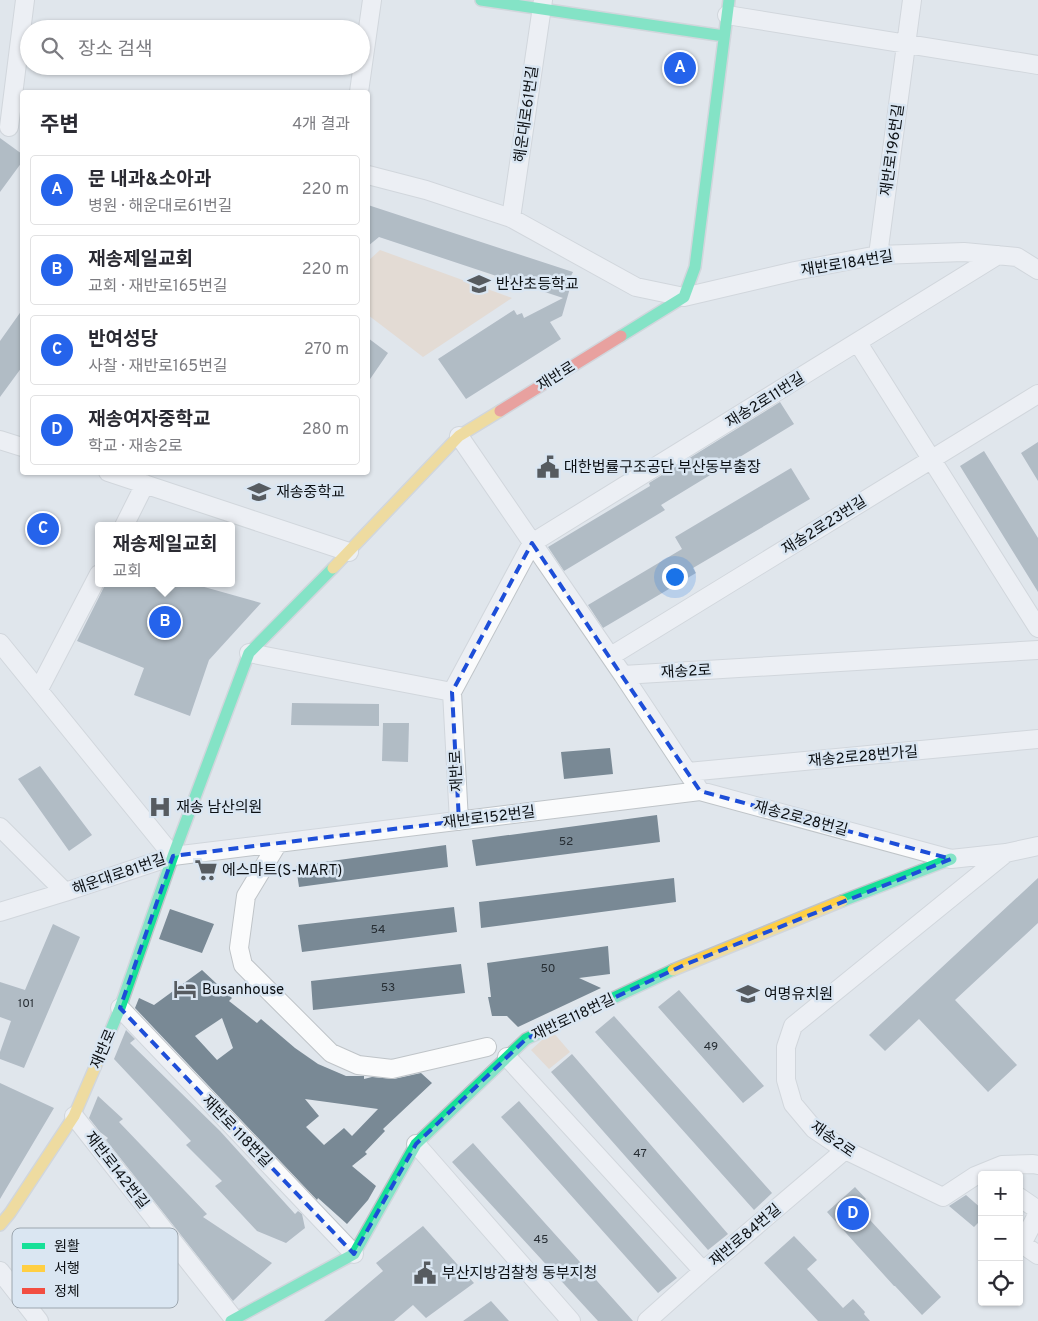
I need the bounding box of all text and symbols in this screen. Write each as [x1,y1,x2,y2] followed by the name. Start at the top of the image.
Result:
[20,20,370,75] search box
[38,34,66,62] icon: search
[78,38,152,62] text: 장소 검색
[664,49,696,87] pin: A
[511,65,544,164] street label: 해운대로61번길
[878,103,909,197] street label: 재반로196번길
[40,112,79,139] text: 주변
[292,115,350,135] text: 4개 결과
[88,168,211,192] text: 문 내과&소아과
[51,180,63,200] text: A
[302,180,349,200] text: 220 m
[88,197,232,217] text: 병원 · 해운대로61번길
[88,248,193,272] text: 재송제일교회
[800,248,895,281] street label: 재반로184번길
[51,260,63,280] text: B
[302,260,349,280] text: 220 m
[466,271,492,297] school or university icon: 반산초등학교
[496,275,579,295] place label: 반산초등학교
[88,277,228,297] text: 교회 · 재반로165번길
[88,328,158,352] text: 반여성당
[52,340,62,360] text: C
[304,340,349,360] text: 270 m
[88,357,228,377] text: 사찰 · 재반로165번길
[534,358,579,396] street label: 재반로
[723,370,809,433] street label: 재송2로11번길
[88,408,210,432] text: 재송여자중학교
[51,420,63,440] text: D
[302,420,349,440] text: 280 m
[88,437,183,457] text: 학교 · 재송2로
[535,454,561,480] public building icon: 대한법률구조공단 부산동부출장
[564,459,761,478] place label: 대한법률구조공단 부산동부출장
[246,479,272,505] school or university icon: 재송중학교
[276,483,345,503] place label: 재송중학교
[779,493,871,560] street label: 재송2로23번길
[27,510,59,548] pin: C
[95,522,235,587] popup
[113,533,217,557] text: 재송제일교회
[113,562,142,582] text: 교회
[662,564,688,590] your location
[149,603,181,641] pin: B
[660,662,712,683] street label: 재송2로
[807,743,919,772] street label: 재송2로28번가길
[447,750,468,792] street label: 재반로
[147,794,173,820] hospital icon: 재송 남산의원
[752,798,850,841] street label: 재송2로28번길
[176,799,262,818] place label: 재송 남산의원
[442,803,537,834] street label: 재반로152번길
[559,834,573,850] house number: 52
[70,851,169,900] street label: 해운대로81번길
[193,857,219,883] supermarket icon: 에스마트(S-MART)
[222,862,342,881] place label: 에스마트(S-MART)
[370,922,386,938] house number: 54
[540,961,556,977] house number: 50
[172,976,198,1002] hotel icon: Busanhouse
[381,980,395,996] house number: 53
[202,981,284,1000] place label: Busanhouse
[735,981,761,1007] school or university icon: 여명유치원
[764,986,833,1005] place label: 여명유치원
[529,991,618,1046] street label: 재반로118번길
[18,996,34,1012] house number: 101
[88,1027,121,1072] street label: 재반로
[704,1039,718,1055] house number: 49
[197,1092,275,1172] street label: 재반로 118번길
[806,1118,858,1163] street label: 재송2로
[80,1129,152,1213] street label: 재반로142번길
[633,1146,647,1162] house number: 47
[978,1171,1023,1306] map controls
[978,1171,1023,1216] button: +
[837,1195,869,1233] pin: D
[706,1201,786,1272] street label: 재반로84번길
[978,1216,1023,1261] button: −
[12,1228,178,1308] legend
[534,1232,548,1248] house number: 45
[54,1239,80,1256] text: 원활
[412,1260,438,1286] public building icon: 부산지방검찰청 동부지청
[54,1261,80,1278] text: 서행
[978,1261,1023,1306] button: locate
[442,1265,597,1284] place label: 부산지방검찰청 동부지청
[54,1284,80,1301] text: 정체

